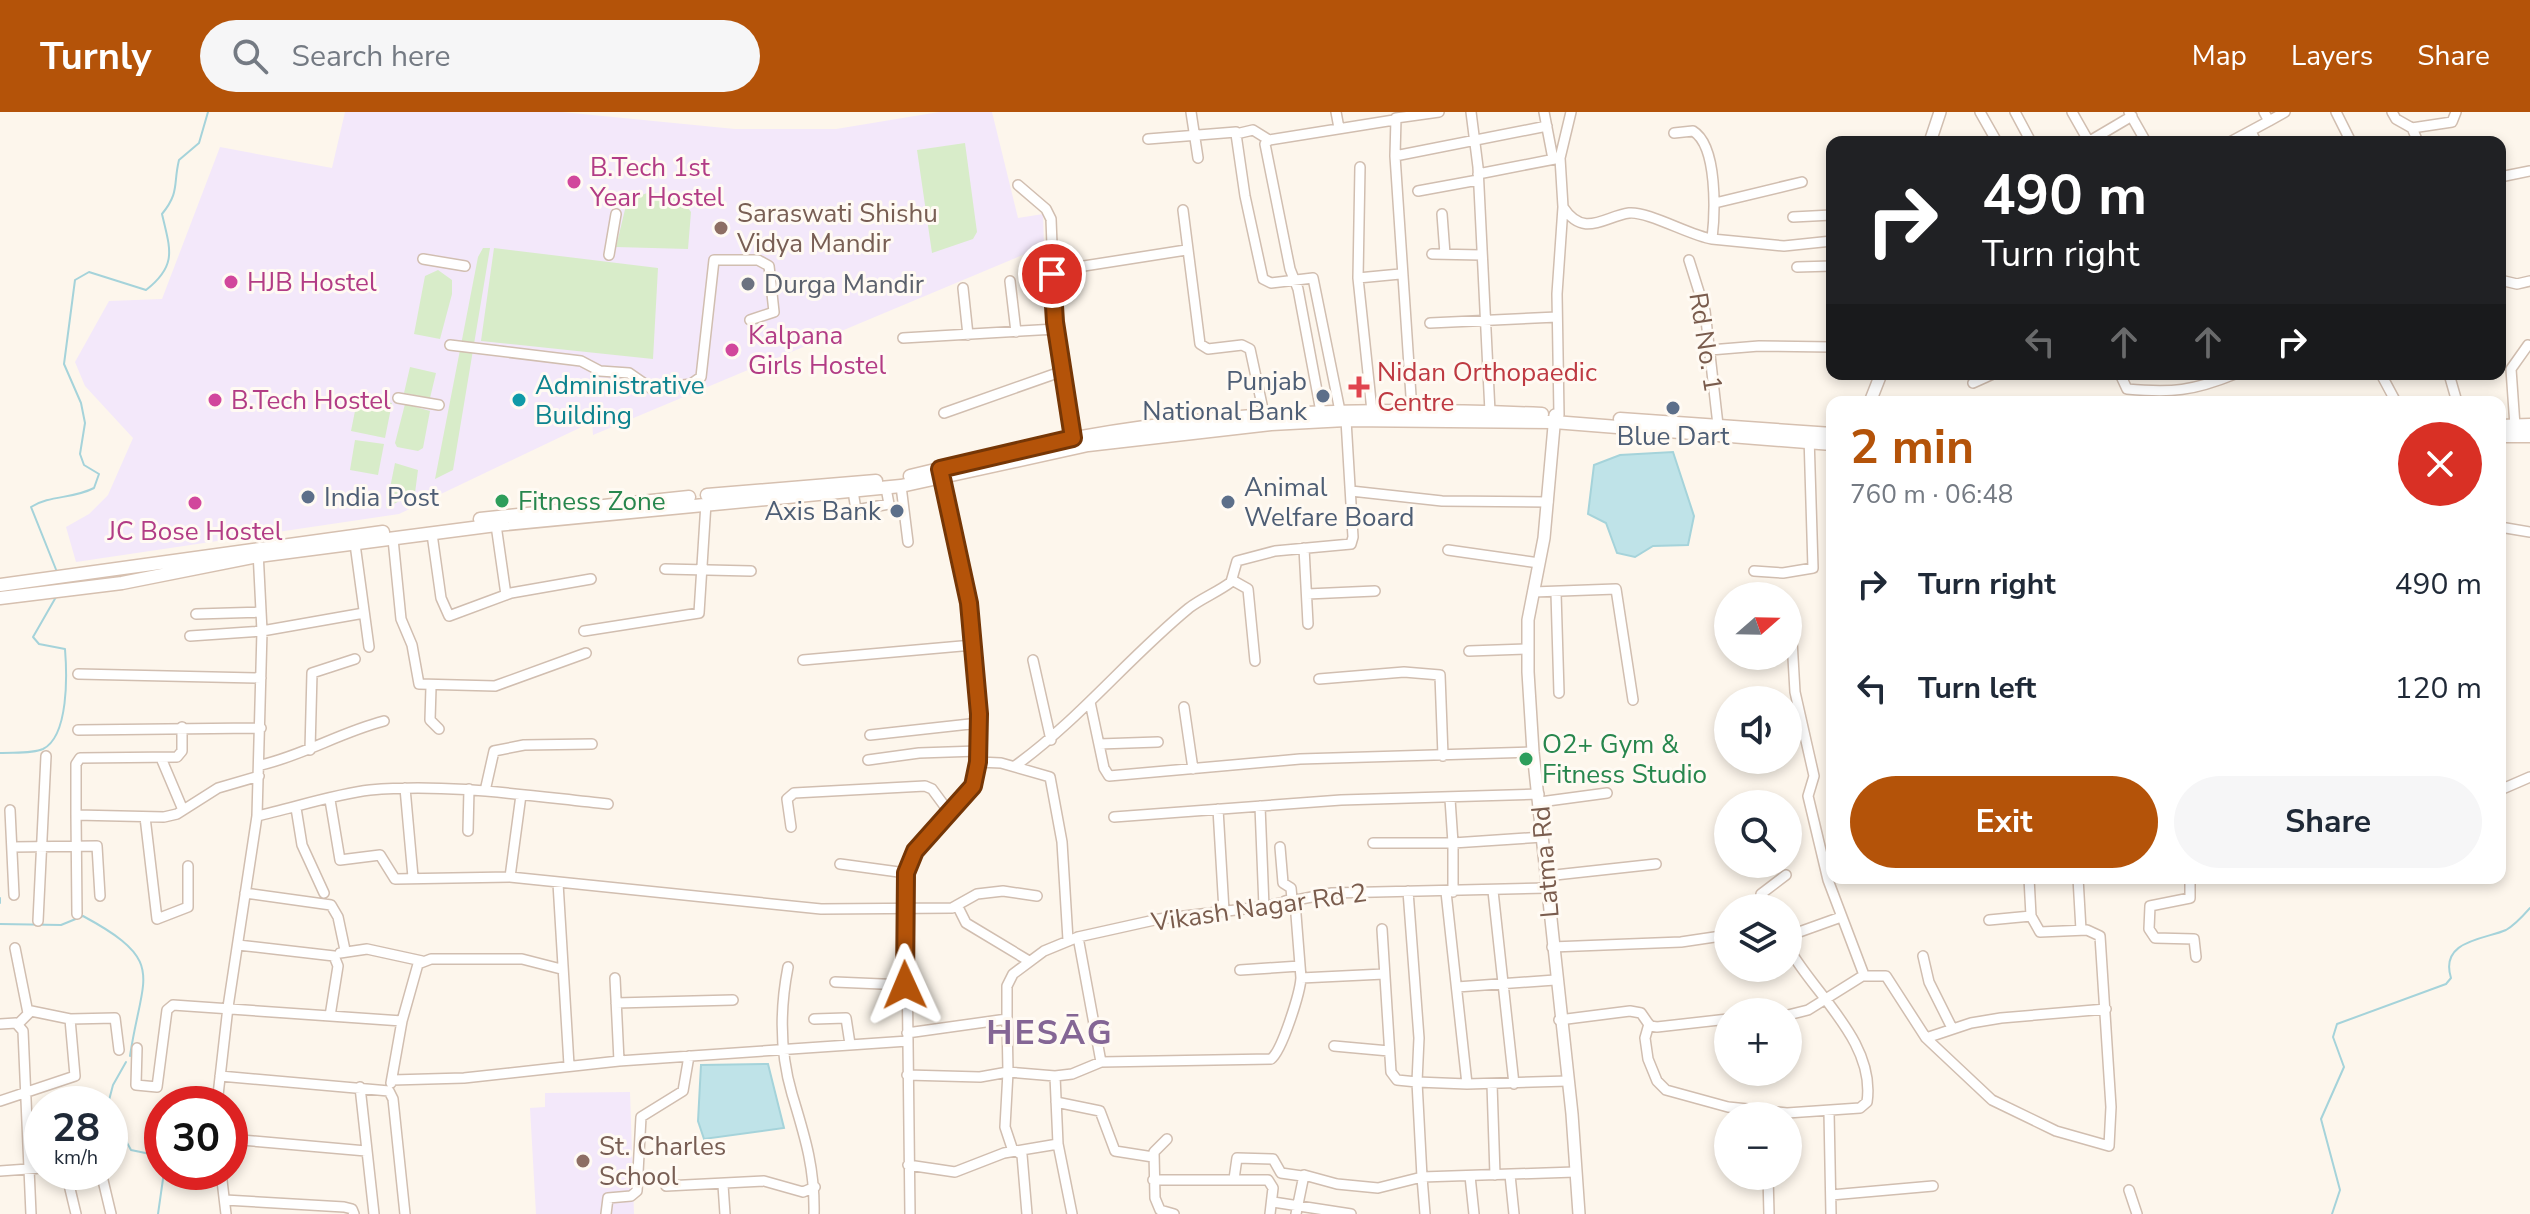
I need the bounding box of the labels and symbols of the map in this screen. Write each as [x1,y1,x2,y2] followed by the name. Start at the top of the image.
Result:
[589,150,724,215] place label: B.Tech 1st Year Hostel
[565,173,583,191] marker: B.Tech 1st Year Hostel
[736,196,938,261] place label: Saraswati Shishu Vidya Mandir
[712,219,730,237] marker: Saraswati Shishu Vidya Mandir
[1018,240,1086,308] pin
[247,265,377,300] place label: HJB Hostel
[764,267,925,302] place label: Durga Mandir
[222,273,240,291] marker: HJB Hostel
[739,275,757,293] marker: Durga Mandir
[1680,290,1731,394] street label: Rd No. 1
[748,318,886,383] place label: Kalpana Girls Hostel
[723,341,741,359] marker: Kalpana Girls Hostel
[1377,355,1597,420] place label: Nidan Orthopaedic Centre
[1142,364,1308,429] place label: Punjab National Bank
[535,368,705,433] place label: Administrative Building
[1348,376,1370,398] marker: Nidan Orthopaedic Centre
[231,383,391,418] place label: B.Tech Hostel
[1314,387,1332,405] marker: Punjab National Bank
[206,391,224,409] marker: B.Tech Hostel
[510,391,528,409] marker: Administrative Building
[1664,399,1682,417] marker: Blue Dart
[1617,419,1730,454] place label: Blue Dart
[1244,470,1415,535] place label: Animal Welfare Board
[324,480,440,515] place label: India Post
[518,484,666,519] place label: Fitness Zone
[299,488,317,506] marker: India Post
[493,492,511,510] marker: Fitness Zone
[1219,493,1237,511] marker: Animal Welfare Board
[186,494,204,512] marker: JC Bose Hostel
[765,494,882,529] place label: Axis Bank
[888,502,906,520] marker: Axis Bank
[107,514,283,549] place label: JC Bose Hostel
[1714,582,1802,670] north arrow
[1542,727,1707,792] place label: O2+ Gym & Fitness Studio
[1517,750,1535,768] marker: O2+ Gym & Fitness Studio
[1523,805,1568,919] street label: Latma Rd
[1148,875,1369,940] street label: Vikash Nagar Rd 2
[863,943,947,1027] position arrow
[986,1010,1114,1056] district label: HESĀG
[144,1086,248,1190] speed limit sign: 30
[599,1129,726,1194] place label: St. Charles School
[574,1152,592,1170] marker: St. Charles School

